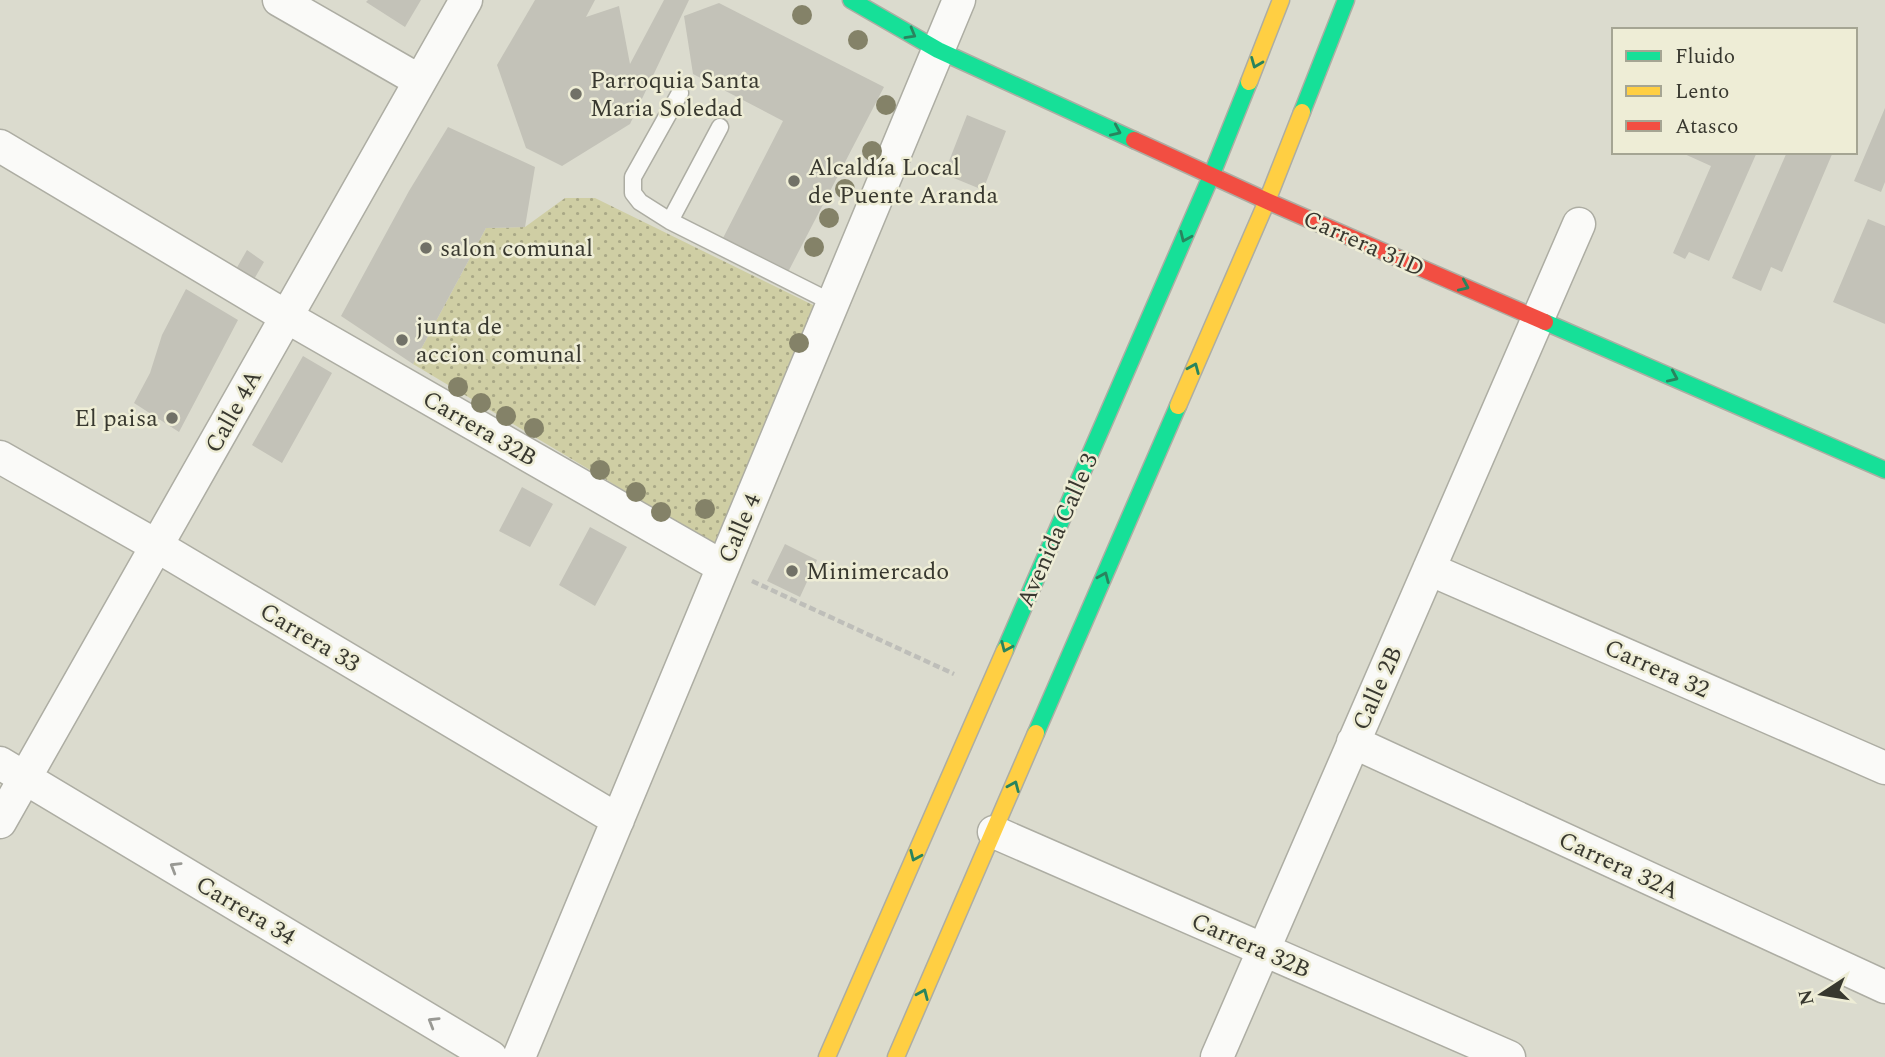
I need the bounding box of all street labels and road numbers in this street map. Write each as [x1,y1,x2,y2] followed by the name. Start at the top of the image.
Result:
[1297,201,1430,287] street label: Carrera 31D
[196,363,272,460] street label: Calle 4A
[415,381,544,476] street label: Carrera 32B
[1008,448,1108,613] street label: Avenida Calle 3
[709,488,771,569] street label: Calle 4
[252,594,366,682] street label: Carrera 33
[1598,630,1715,708] street label: Carrera 32
[1343,641,1412,736] street label: Calle 2B
[1552,822,1685,910] street label: Carrera 32A
[188,867,302,955] street label: Carrera 34
[1185,904,1316,988] street label: Carrera 32B

